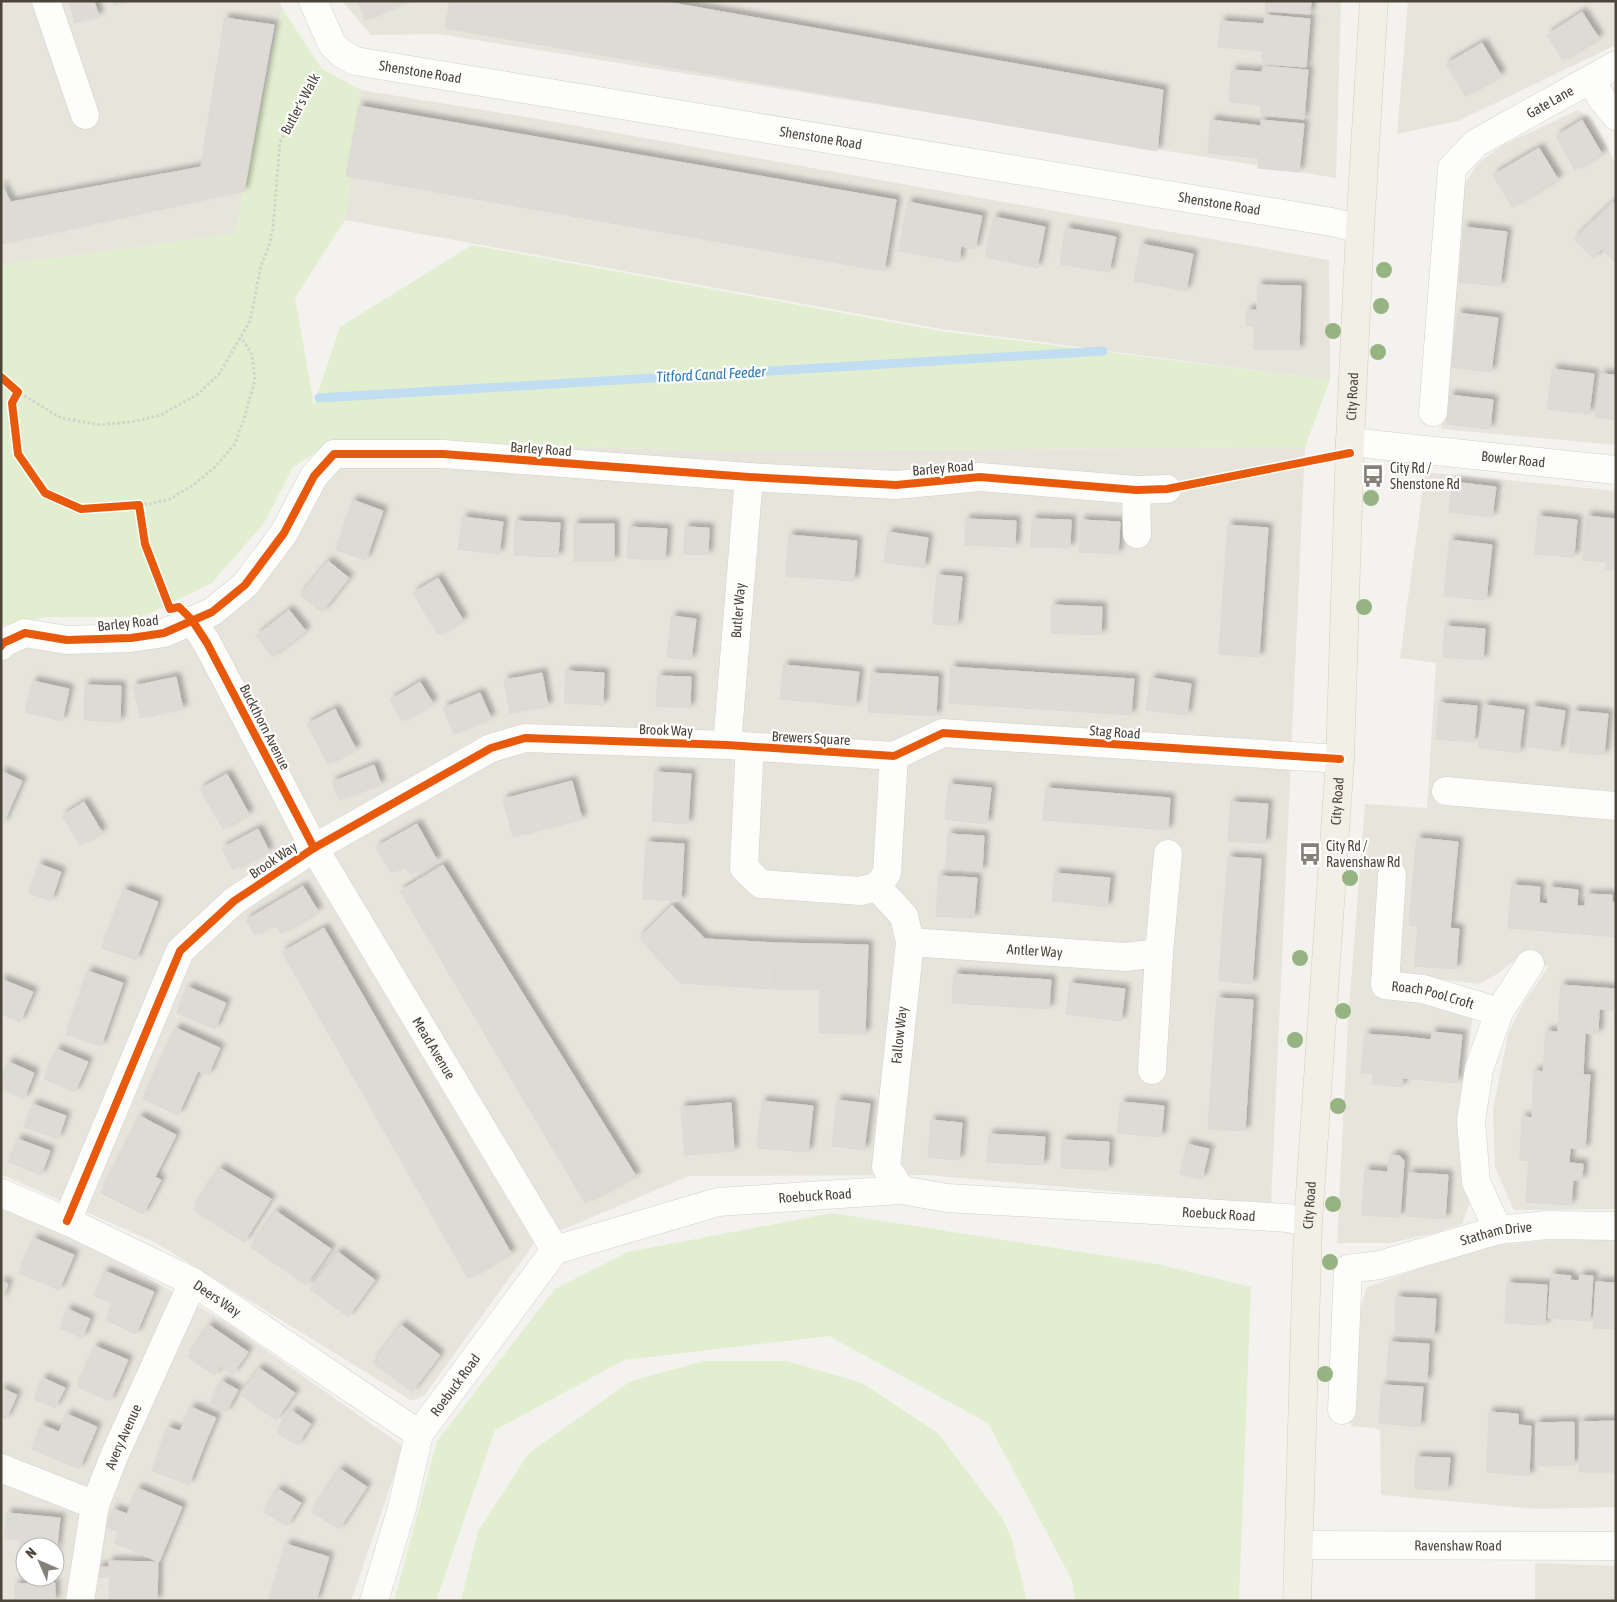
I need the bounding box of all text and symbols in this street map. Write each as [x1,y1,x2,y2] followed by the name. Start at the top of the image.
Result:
[378,57,463,86] street label: Shenstone Road
[277,71,323,137] street label: Butler's Walk
[1524,82,1576,121] street label: Gate Lane
[779,123,863,152] street label: Shenstone Road
[1177,189,1262,218] street label: Shenstone Road
[656,363,767,385] water label: Titford Canal Feeder
[1343,372,1361,421] street label: City Road
[510,439,572,459] street label: Barley Road
[1480,448,1546,470] street label: Bowler Road
[912,457,974,479] street label: Barley Road
[1390,460,1460,492] place label: City Rd / Shenstone Rd
[1360,463,1386,489] bus stop icon: City Rd / Shenstone Rd
[728,582,748,639] street label: Butler Way
[97,612,159,634] street label: Barley Road
[237,682,293,772] street label: Buckthorn Avenue
[639,721,693,739] street label: Brook Way
[1089,722,1141,742] street label: Stag Road
[771,728,851,748] street label: Brewers Square
[1327,777,1347,826] street label: City Road
[246,838,300,882] street label: Brook Way
[1326,838,1400,870] place label: City Rd / Ravenshaw Rd
[1297,841,1323,867] bus stop icon: City Rd / Ravenshaw Rd
[1006,941,1063,961] street label: Antler Way
[1391,978,1476,1012] street label: Roach Pool Croft
[888,1005,910,1065] street label: Fallow Way
[409,1014,459,1082] street label: Mead Avenue
[1300,1181,1319,1229] street label: City Road
[778,1185,852,1206] street label: Roebuck Road
[1182,1204,1256,1224] street label: Roebuck Road
[1458,1219,1533,1249] street label: Statham Drive
[191,1277,244,1320] street label: Deers Way
[427,1351,483,1419] street label: Roebuck Road
[102,1402,145,1472] street label: Avery Avenue
[15,1537,65,1587] north arrow
[1414,1537,1502,1554] street label: Ravenshaw Road
[22,1544,39,1561] text: N

